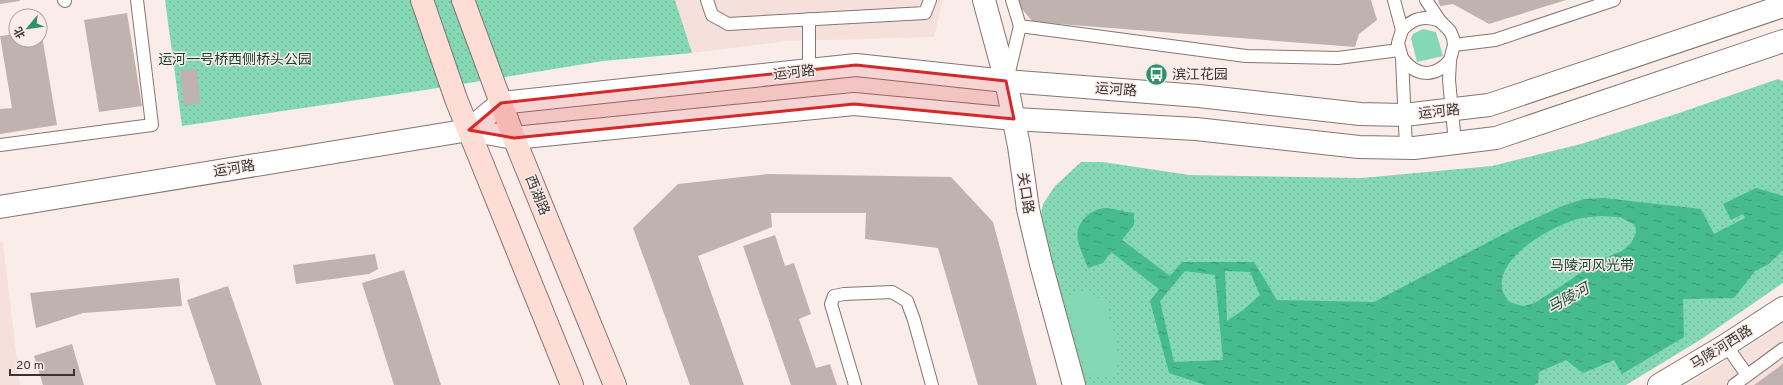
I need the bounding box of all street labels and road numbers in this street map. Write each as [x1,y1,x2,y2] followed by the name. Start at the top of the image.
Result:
[772,63,816,84] street label: 运河路
[1094,81,1137,100] street label: 运河路
[1417,102,1461,123] street label: 运河路
[212,158,256,181] street label: 运河路
[1013,171,1036,215] street label: 关口路
[521,173,552,218] street label: 西湖路
[1688,323,1756,374] street label: 马陵河西路

